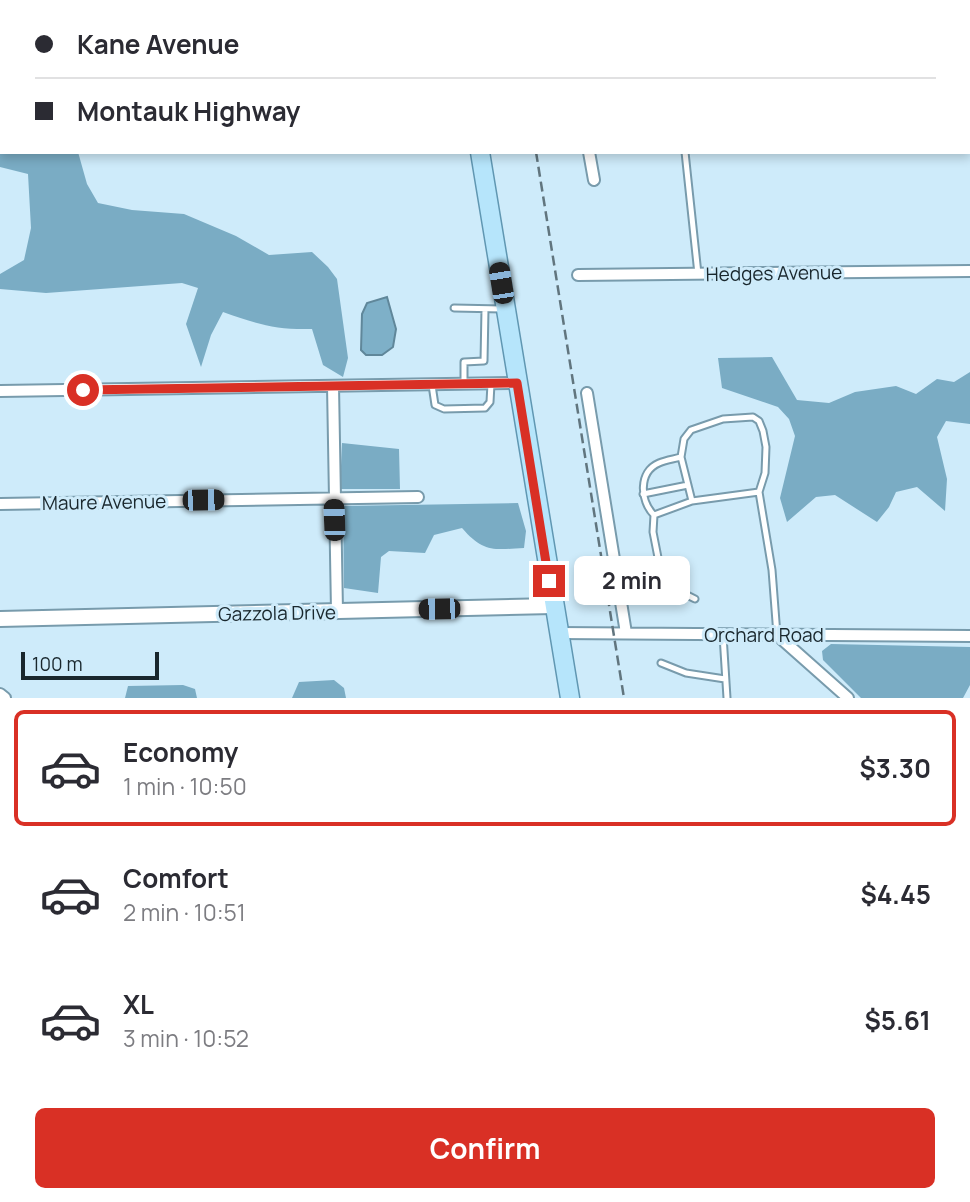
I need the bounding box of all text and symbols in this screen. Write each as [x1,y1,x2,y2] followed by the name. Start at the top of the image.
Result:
[77,26,239,62] text: Kane Avenue
[77,93,300,129] text: Montauk Highway
[706,259,842,287] street label: Hedges Avenue
[488,261,515,305] car
[67,374,99,406] route start
[42,488,166,516] street label: Maure Avenue
[182,489,225,511] car
[323,499,346,541] car
[574,556,689,606] callout: 2 min
[602,564,662,596] text: 2 min
[533,565,565,597] route end
[418,598,461,620] car
[218,599,336,627] street label: Gazzola Drive
[704,622,824,648] street label: Orchard Road
[21,649,159,681] scale bar
[32,651,83,677] text: 100 m
[123,734,238,770] text: Economy
[39,737,102,800] icon: car
[859,750,931,786] text: $3.30
[123,770,247,802] text: 1 min · 10:50
[123,860,229,896] text: Comfort
[39,863,102,926] icon: car
[860,876,931,912] text: $4.45
[123,896,246,928] text: 2 min · 10:51
[123,986,154,1022] text: XL
[39,989,102,1052] icon: car
[864,1002,931,1038] text: $5.61
[123,1022,249,1054] text: 3 min · 10:52
[35,1108,935,1188] button: Confirm

